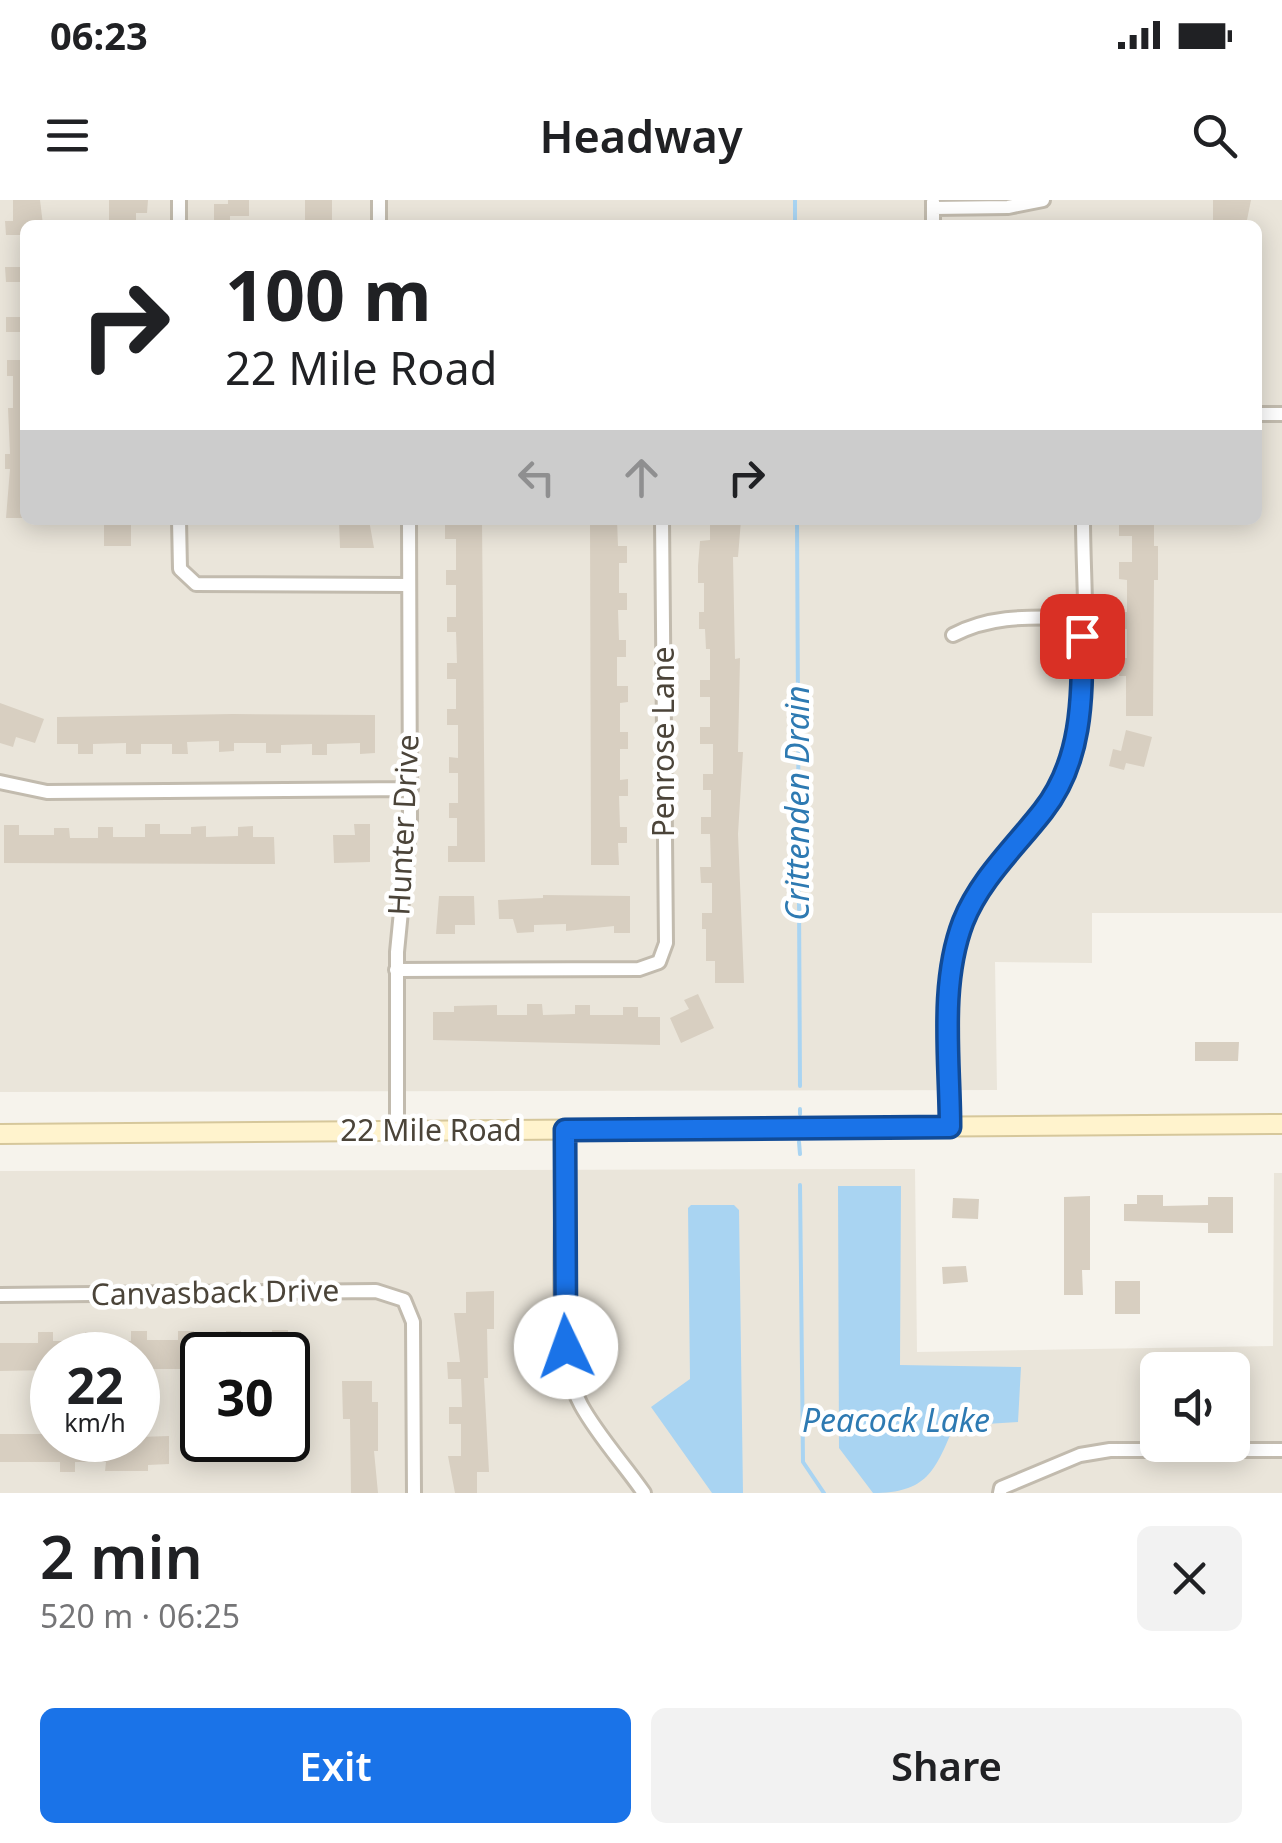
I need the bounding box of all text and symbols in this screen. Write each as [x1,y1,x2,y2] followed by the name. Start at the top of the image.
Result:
[50,9,148,61] text: 06:23
[539,105,743,166] text: Headway
[40,108,95,163] icon: menu
[1187,108,1242,163] icon: search
[225,246,432,342] text: 100 m
[60,260,190,390] icon: right
[225,337,497,398] text: 22 Mile Road
[509,450,564,505] icon: left
[614,450,669,505] icon: ahead
[719,450,774,505] icon: right
[1040,594,1125,679] pin
[1055,609,1110,664] icon: arrive
[642,647,683,837] street label: Penrose Lane
[775,685,818,921] water label: Crittenden Drain
[377,733,428,917] street label: Hunter Drive
[340,1109,522,1150] street label: 22 Mile Road
[90,1269,340,1314] street label: Canvasback Drive
[514,1295,618,1399] position arrow
[180,1332,310,1462] speed limit sign: 30
[66,1351,124,1419] text: 22
[1140,1352,1250,1462] map controls
[1140,1352,1250,1462] button: sound
[802,1398,990,1441] water label: Peacock Lake
[64,1405,126,1439] text: km/h
[40,1515,203,1597] text: 2 min
[1137,1526,1242,1631] button: close
[40,1594,240,1637] text: 520 m · 06:25
[40,1708,631,1823] button: Exit
[651,1708,1242,1823] button: Share

